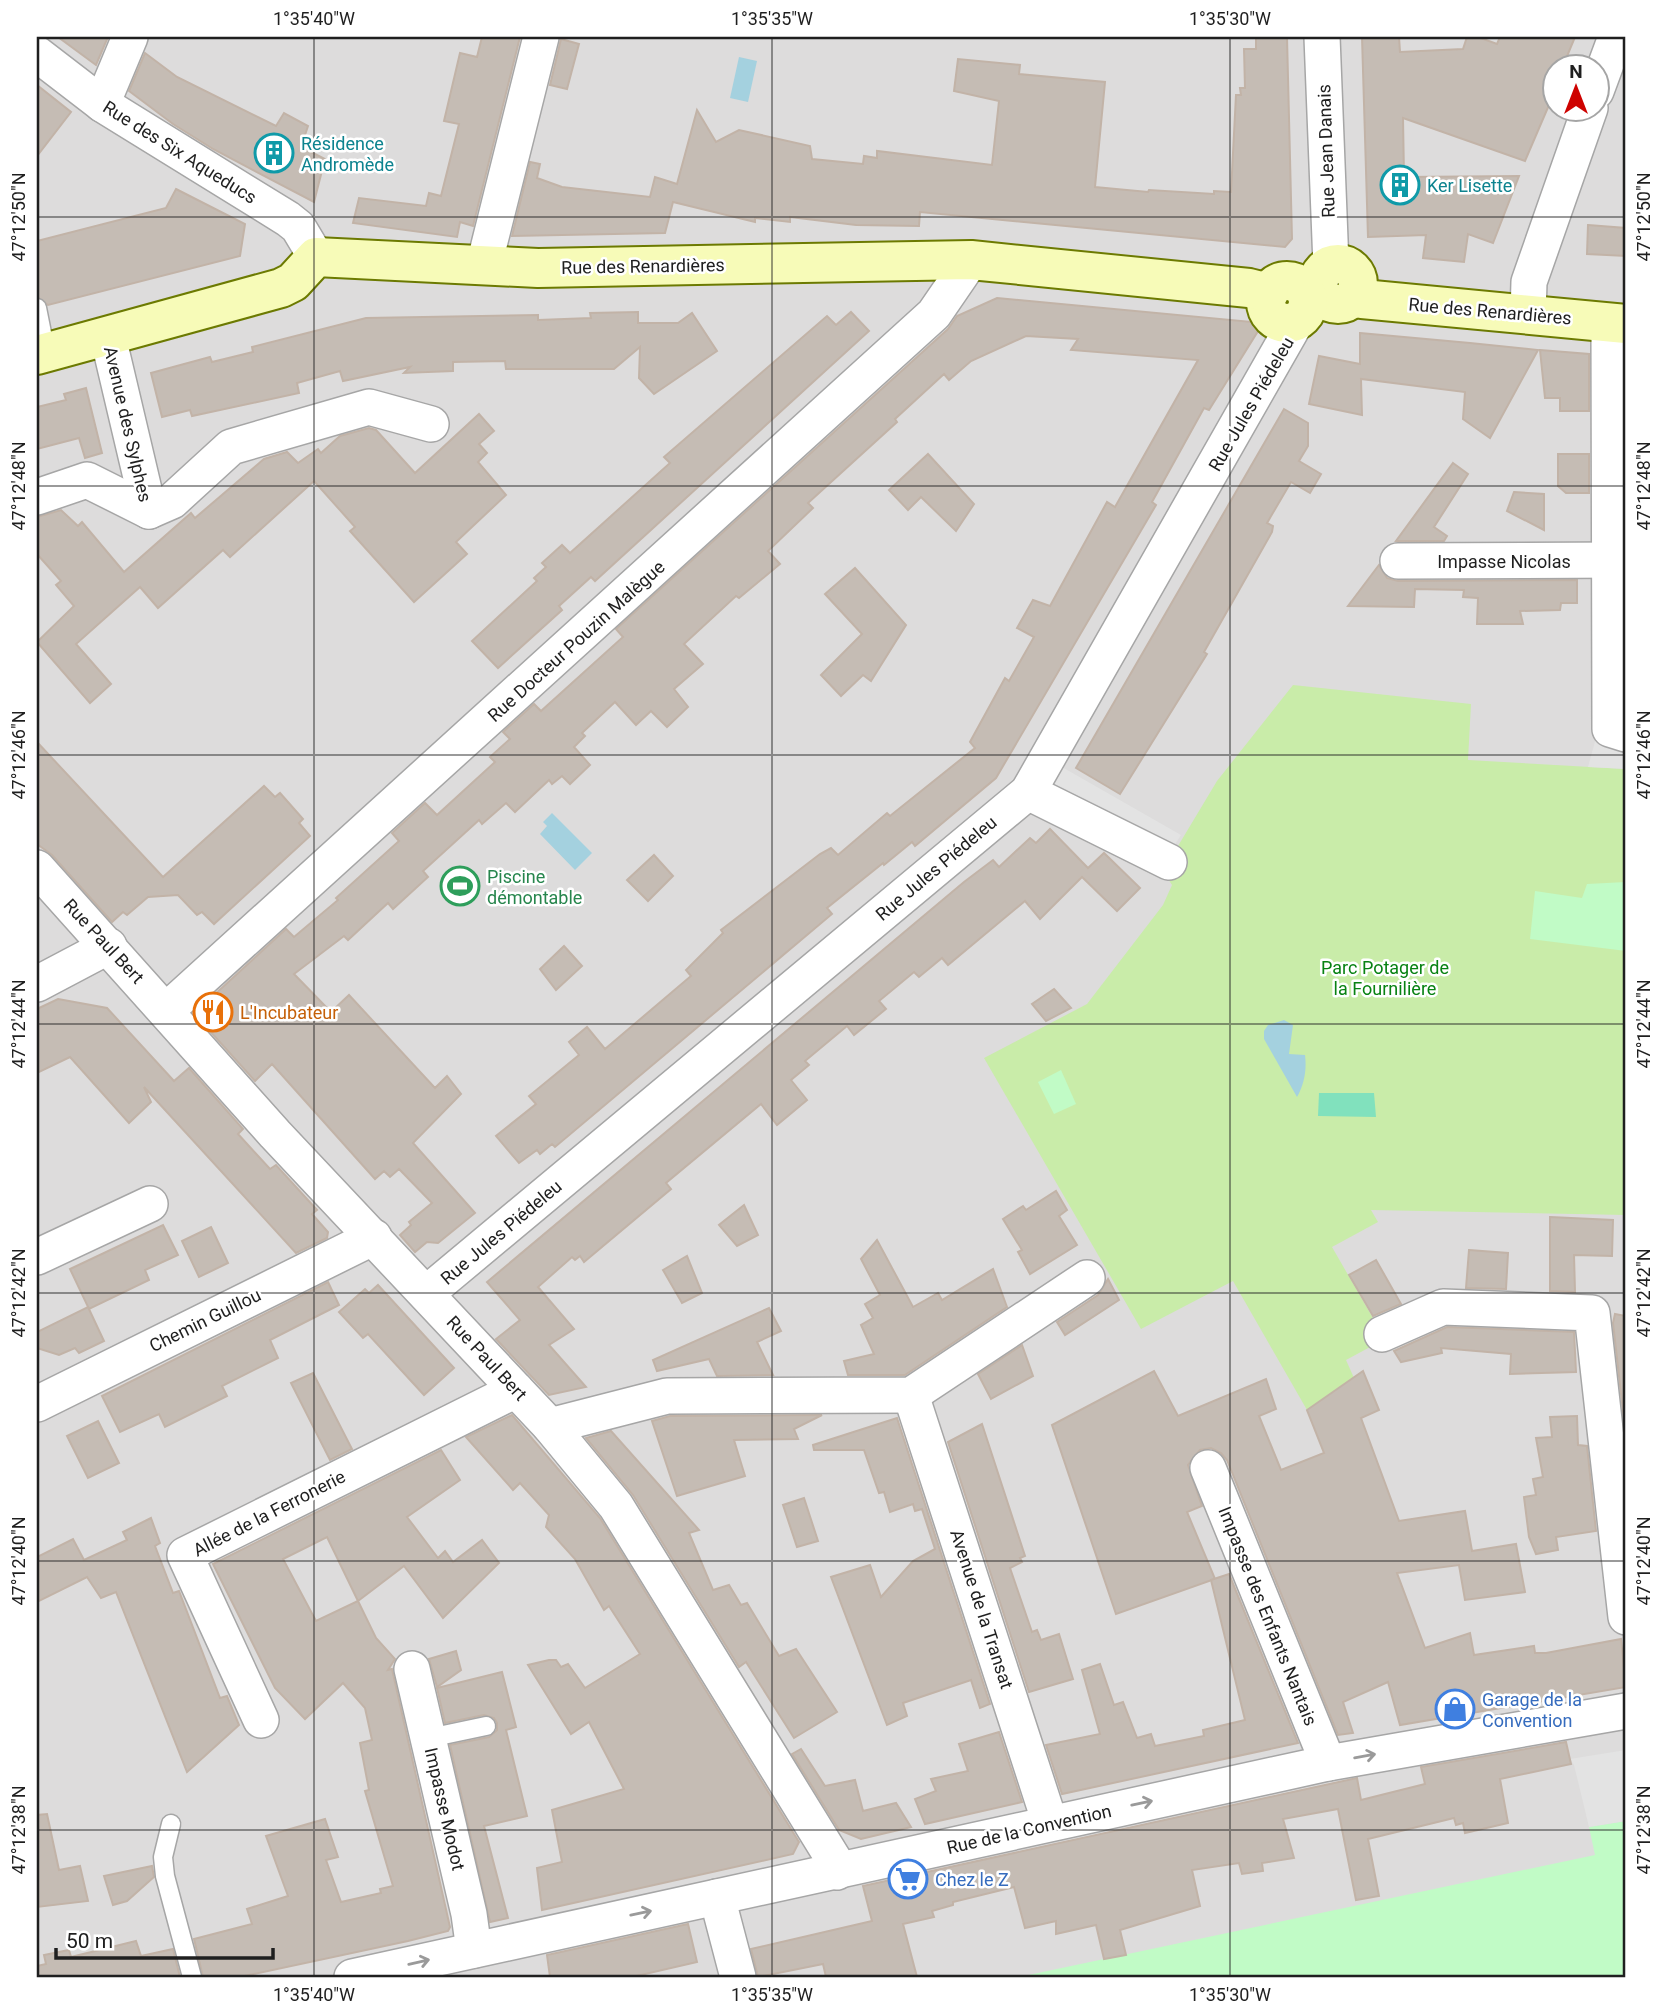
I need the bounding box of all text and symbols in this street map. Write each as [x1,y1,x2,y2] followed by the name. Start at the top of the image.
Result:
[273,8,355,29] text: 1°35'40"W
[731,8,813,29] text: 1°35'35"W
[1189,8,1271,29] text: 1°35'30"W
[1540,52,1610,122] north arrow
[1569,60,1583,83] text: N
[1313,84,1339,218] street label: Rue Jean Danais
[99,96,261,208] street label: Rue des Six Aqueducs
[253,132,295,174] building icon: Résidence Andromède
[301,133,394,175] place label: Résidence Andromède
[1379,164,1421,206] building icon: Ker Lisette
[8,172,29,262] text: 47°12'50"N
[1633,172,1654,262] text: 47°12'50"N
[1427,175,1512,196] place label: Ker Lisette
[561,254,725,278] street label: Rue des Renardières
[1408,293,1572,329] street label: Rue des Renardières
[1204,333,1298,475] street label: Rue Jules Piédeleu
[100,344,156,504] street label: Avenue des Sylphes
[8,441,29,531] text: 47°12'48"N
[1633,441,1654,531] text: 47°12'48"N
[1437,551,1571,572] street label: Impasse Nicolas
[483,556,669,726] street label: Rue Docteur Pouzin Malègue
[8,710,29,800] text: 47°12'46"N
[1633,710,1654,800] text: 47°12'46"N
[871,811,1001,925] street label: Rue Jules Piédeleu
[439,865,481,907] sports icon: Piscine démontable
[487,866,582,908] place label: Piscine démontable
[59,894,149,988] street label: Rue Paul Bert
[1321,957,1449,999] park label: Parc Potager de la Fournilière
[8,979,29,1069] text: 47°12'44"N
[1633,979,1654,1069] text: 47°12'44"N
[192,991,234,1033] restaurant icon: L'Incubateur
[240,1002,338,1023] place label: L'Incubateur
[436,1175,566,1289] street label: Rue Jules Piédeleu
[8,1248,29,1338] text: 47°12'42"N
[1633,1248,1654,1338] text: 47°12'42"N
[146,1284,264,1356] street label: Chemin Guillou
[442,1311,532,1405] street label: Rue Paul Bert
[189,1466,349,1560] street label: Allée de la Ferronerie
[1214,1503,1322,1729] street label: Impasse des Enfants Nantais
[8,1516,29,1606] text: 47°12'40"N
[1633,1516,1654,1606] text: 47°12'40"N
[946,1527,1018,1691] street label: Avenue de la Transat
[1434,1688,1476,1730] shop icon: Garage de la Convention
[1482,1689,1582,1731] place label: Garage de la Convention
[421,1746,469,1873] street label: Impasse Modot
[1353,1749,1376,1763] one-way arrow
[8,1785,29,1875] text: 47°12'38"N
[1633,1785,1654,1875] text: 47°12'38"N
[1130,1796,1153,1810] one-way arrow
[945,1800,1113,1858] street label: Rue de la Convention
[887,1858,929,1900] supermarket icon: Chez le Z
[935,1869,1009,1890] place label: Chez le Z
[629,1906,652,1920] one-way arrow
[56,1916,273,1960] scale bar
[66,1929,113,1953] text: 50 m
[407,1955,430,1969] one-way arrow
[273,1984,355,2005] text: 1°35'40"W
[731,1984,813,2005] text: 1°35'35"W
[1189,1984,1271,2005] text: 1°35'30"W

